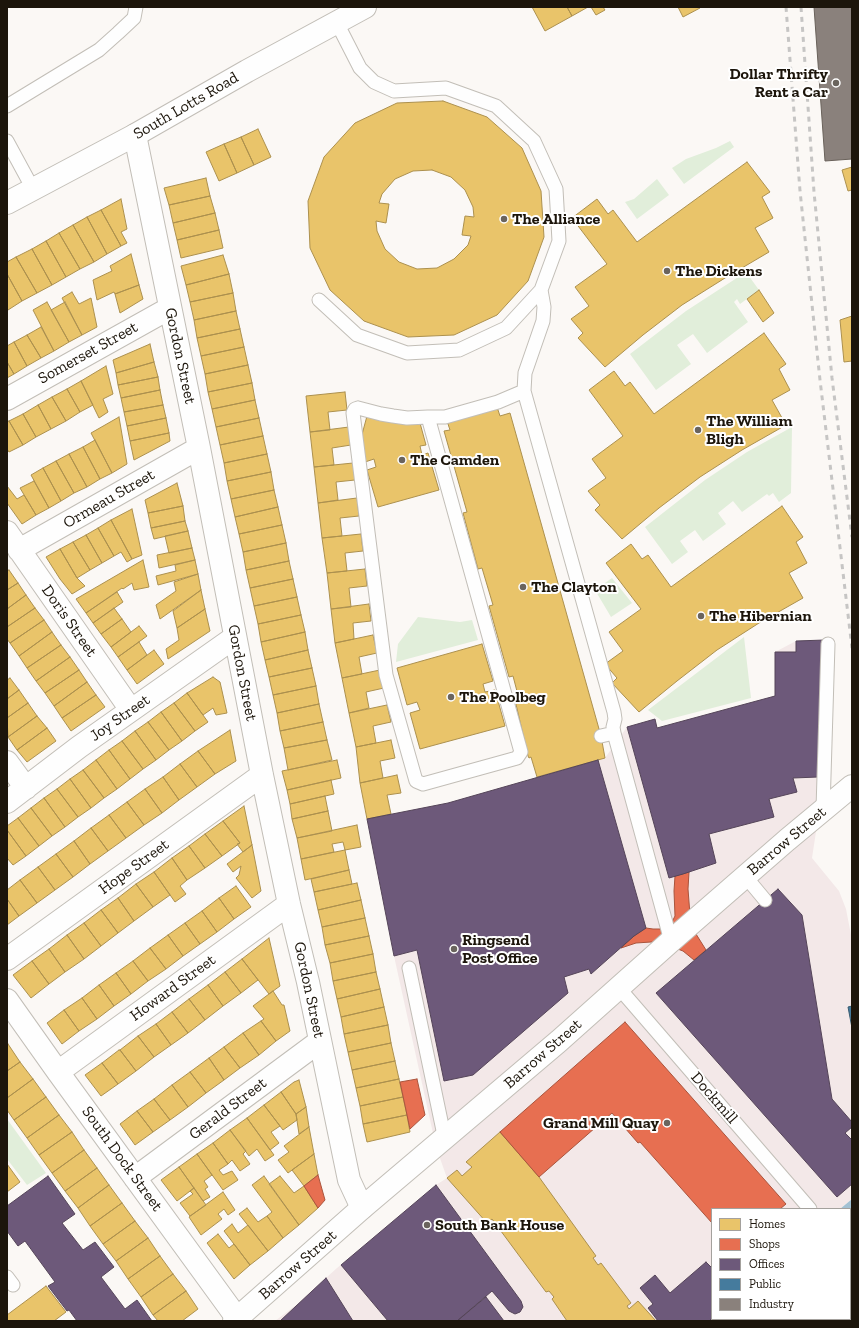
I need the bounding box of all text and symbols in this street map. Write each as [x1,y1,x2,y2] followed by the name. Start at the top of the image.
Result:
[729,64,828,102] place label: Dollar Thrifty Rent a Car
[130,68,242,144] street label: South Lotts Road
[831,78,841,88] marker: Dollar Thrifty Rent a Car
[512,209,600,229] place label: The Alliance
[499,214,509,224] marker: The Alliance
[675,261,762,281] place label: The Dickens
[662,266,672,276] marker: The Dickens
[160,306,200,406] street label: Gordon Street
[35,318,141,388] street label: Somerset Street
[706,411,793,449] place label: The William Bligh
[693,425,703,435] marker: The William Bligh
[410,450,499,470] place label: The Camden
[397,455,407,465] marker: The Camden
[60,465,158,533] street label: Ormeau Street
[531,577,617,597] place label: The Clayton
[37,581,101,661] street label: Doris Street
[518,582,528,592] marker: The Clayton
[709,606,812,626] place label: The Hibernian
[696,611,706,621] marker: The Hibernian
[223,623,261,723] street label: Gordon Street
[459,687,546,707] place label: The Poolbeg
[86,690,154,746] street label: Joy Street
[446,692,456,702] marker: The Poolbeg
[744,802,830,880] street label: Barrow Street
[95,835,173,899] street label: Hope Street
[462,930,537,968] place label: Ringsend Post Office
[289,940,329,1040] street label: Gordon Street
[449,944,459,954] marker: Ringsend Post Office
[126,951,220,1025] street label: Howard Street
[500,1015,586,1093] street label: Barrow Street
[686,1068,742,1128] street label: Dockmill
[186,1074,270,1144] street label: Gerald Street
[77,1103,167,1215] street label: South Dock Street
[543,1113,659,1133] place label: Grand Mill Quay
[662,1118,672,1128] marker: Grand Mill Quay
[711,1208,851,1320] legend
[435,1215,564,1235] place label: South Bank House
[749,1217,785,1231] text: Homes
[422,1220,432,1230] marker: South Bank House
[255,1226,341,1304] street label: Barrow Street
[749,1237,780,1251] text: Shops
[749,1257,785,1271] text: Offices
[749,1277,781,1291] text: Public
[749,1297,794,1311] text: Industry

